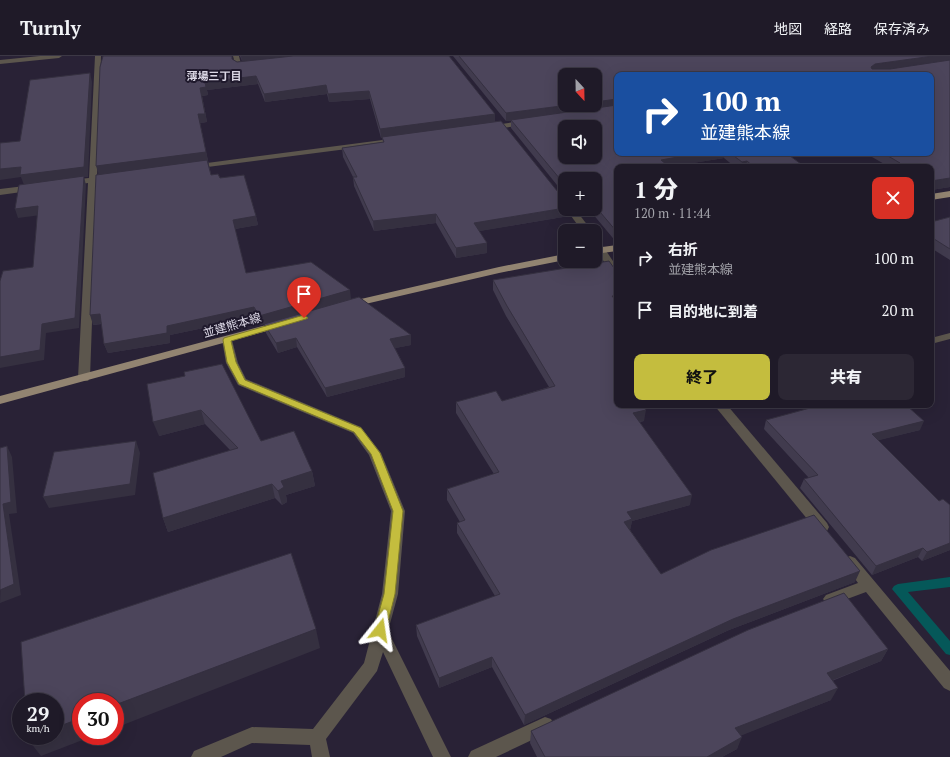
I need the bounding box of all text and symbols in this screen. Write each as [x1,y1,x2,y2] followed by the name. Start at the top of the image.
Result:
[20,15,81,40] text: Turnly
[774,19,802,38] text: 地図
[824,19,852,38] text: 経路
[874,19,930,38] text: 保存済み
[558,68,602,112] north arrow
[558,68,602,268] map controls
[187,69,242,83] district label: 薄場三丁目
[700,82,781,119] text: 100 m
[634,88,686,140] icon: right
[558,120,602,164] button: sound
[700,120,790,144] text: 並建熊本線
[558,172,602,216] button: +
[634,173,678,205] text: 1 分
[872,177,914,219] button: close
[634,204,711,222] text: 120 m · 11:44
[558,224,602,268] button: −
[668,239,698,259] text: 右折
[634,247,656,269] icon: right
[873,248,914,268] text: 100 m
[668,260,733,278] text: 並建熊本線
[287,277,321,318] pin
[293,283,315,305] icon: arrive
[634,299,656,321] icon: arrive
[881,300,914,320] text: 20 m
[668,301,758,321] text: 目的地に到着
[201,310,263,340] street label: 並建熊本線
[634,354,770,400] button: 終了
[778,354,914,400] button: 共有
[359,609,401,651] position arrow
[72,693,124,745] speed limit sign: 30
[27,700,49,727] text: 29
[26,722,50,735] text: km/h

